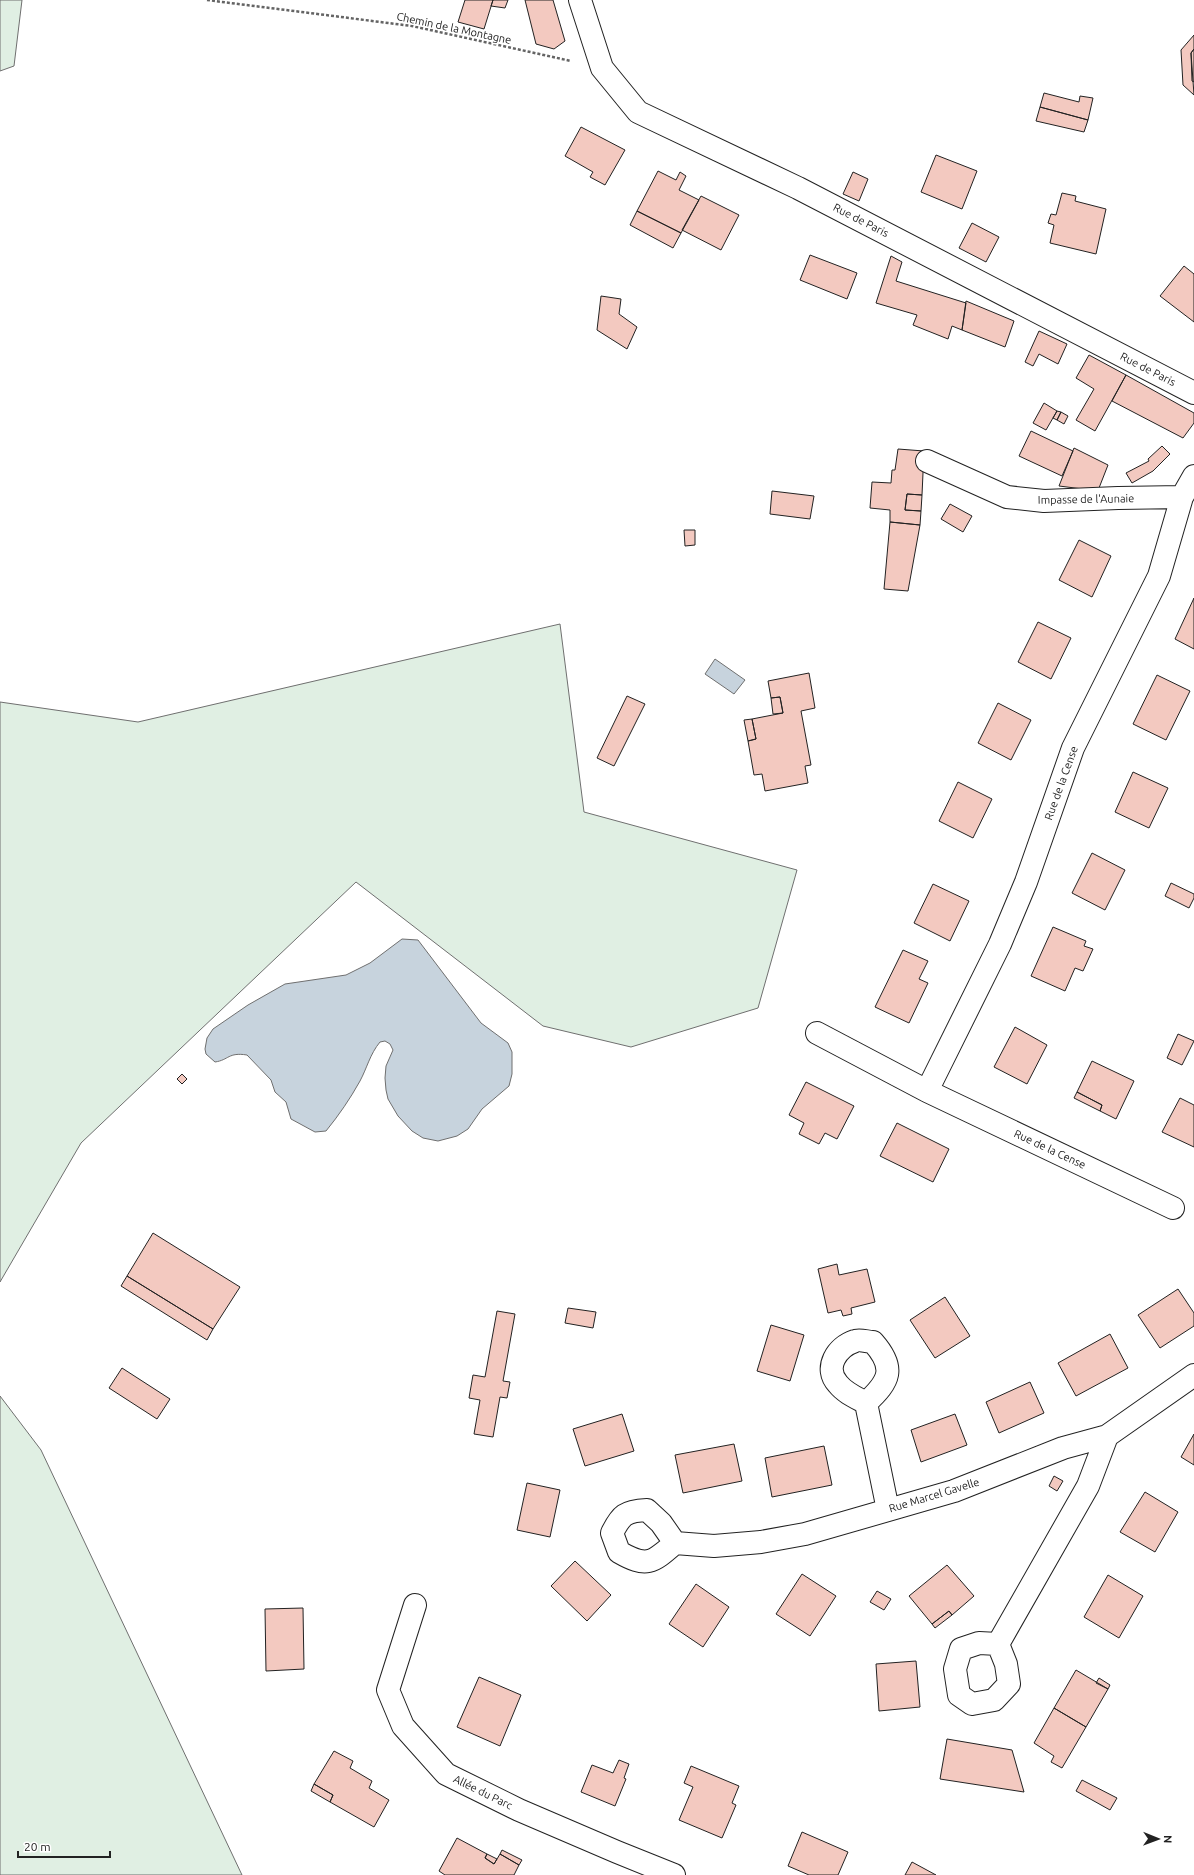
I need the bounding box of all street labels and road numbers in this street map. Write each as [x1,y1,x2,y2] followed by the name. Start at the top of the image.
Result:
[395,10,513,46] street label: Chemin de la Montagne
[831,201,891,239] street label: Rue de Paris
[1118,350,1178,388] street label: Rue de Paris
[1038,492,1134,506] street label: Impasse de l'Aunaie
[1042,744,1080,822] street label: Rue de la Cense
[1012,1127,1088,1171] street label: Rue de la Cense
[887,1476,981,1514] street label: Rue Marcel Gavelle
[452,1773,514,1811] street label: Allée du Parc

